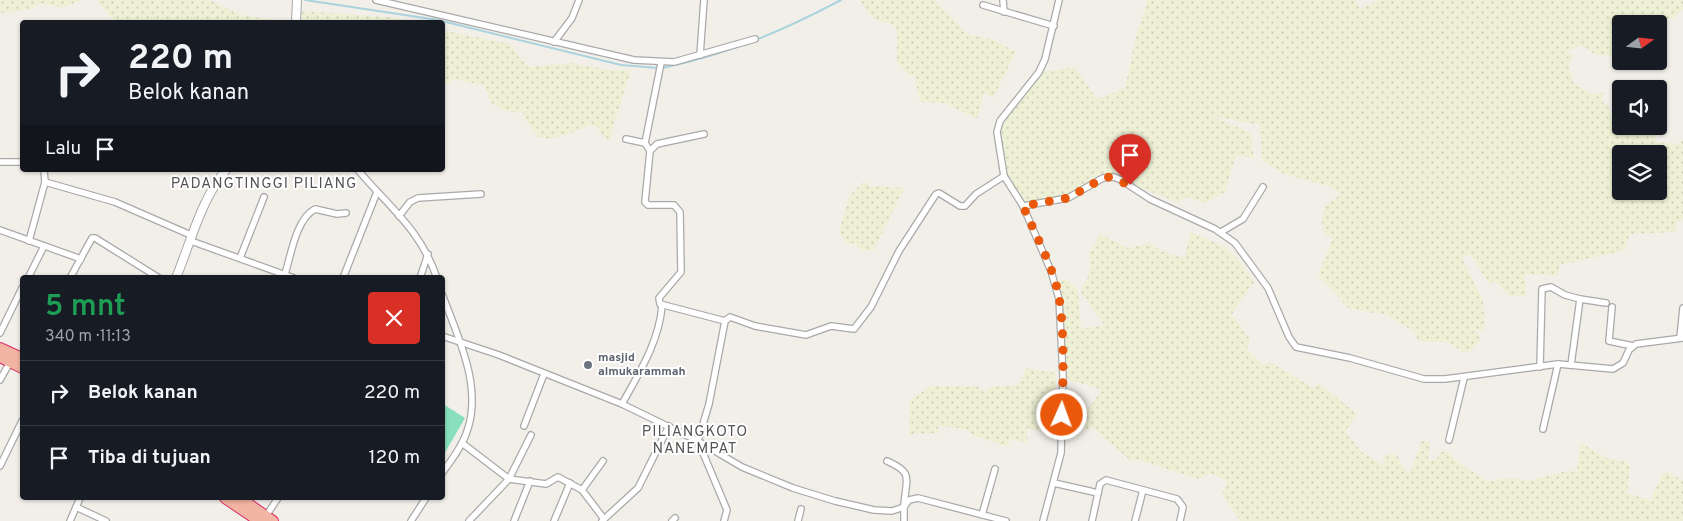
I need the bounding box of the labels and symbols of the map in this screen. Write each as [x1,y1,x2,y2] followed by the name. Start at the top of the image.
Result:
[1612,15,1668,70] north arrow
[1109,134,1151,185] pin
[171,175,357,194] district label: PADANGTINGGI PILIANG
[598,350,686,380] place label: masjid almukarammah
[582,359,594,371] marker: masjid almukarammah
[1035,388,1087,440] position arrow
[642,423,748,459] district label: PILIANGKOTO NANEMPAT

